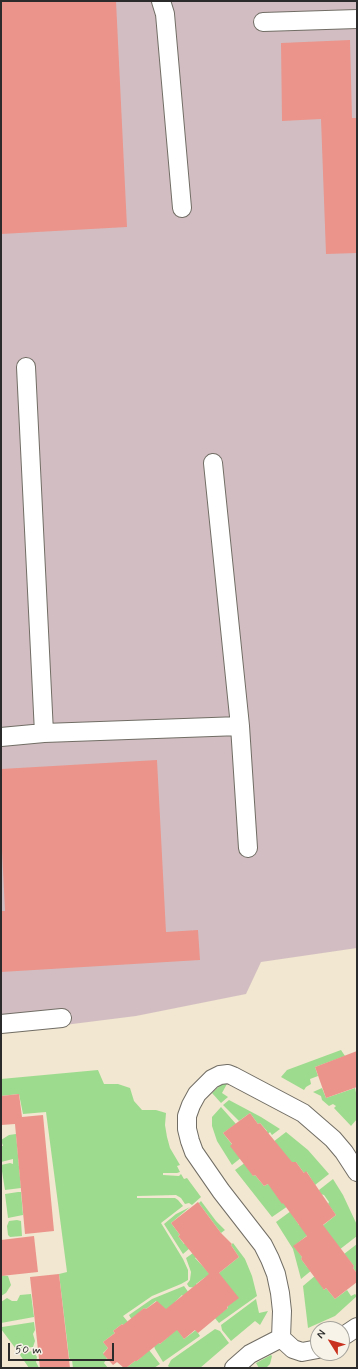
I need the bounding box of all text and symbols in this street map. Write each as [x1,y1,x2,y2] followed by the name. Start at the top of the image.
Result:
[310,1321,350,1361] north arrow
[313,1327,329,1342] text: N
[10,1335,116,1361] scale bar
[15,1342,42,1358] text: 50 m

